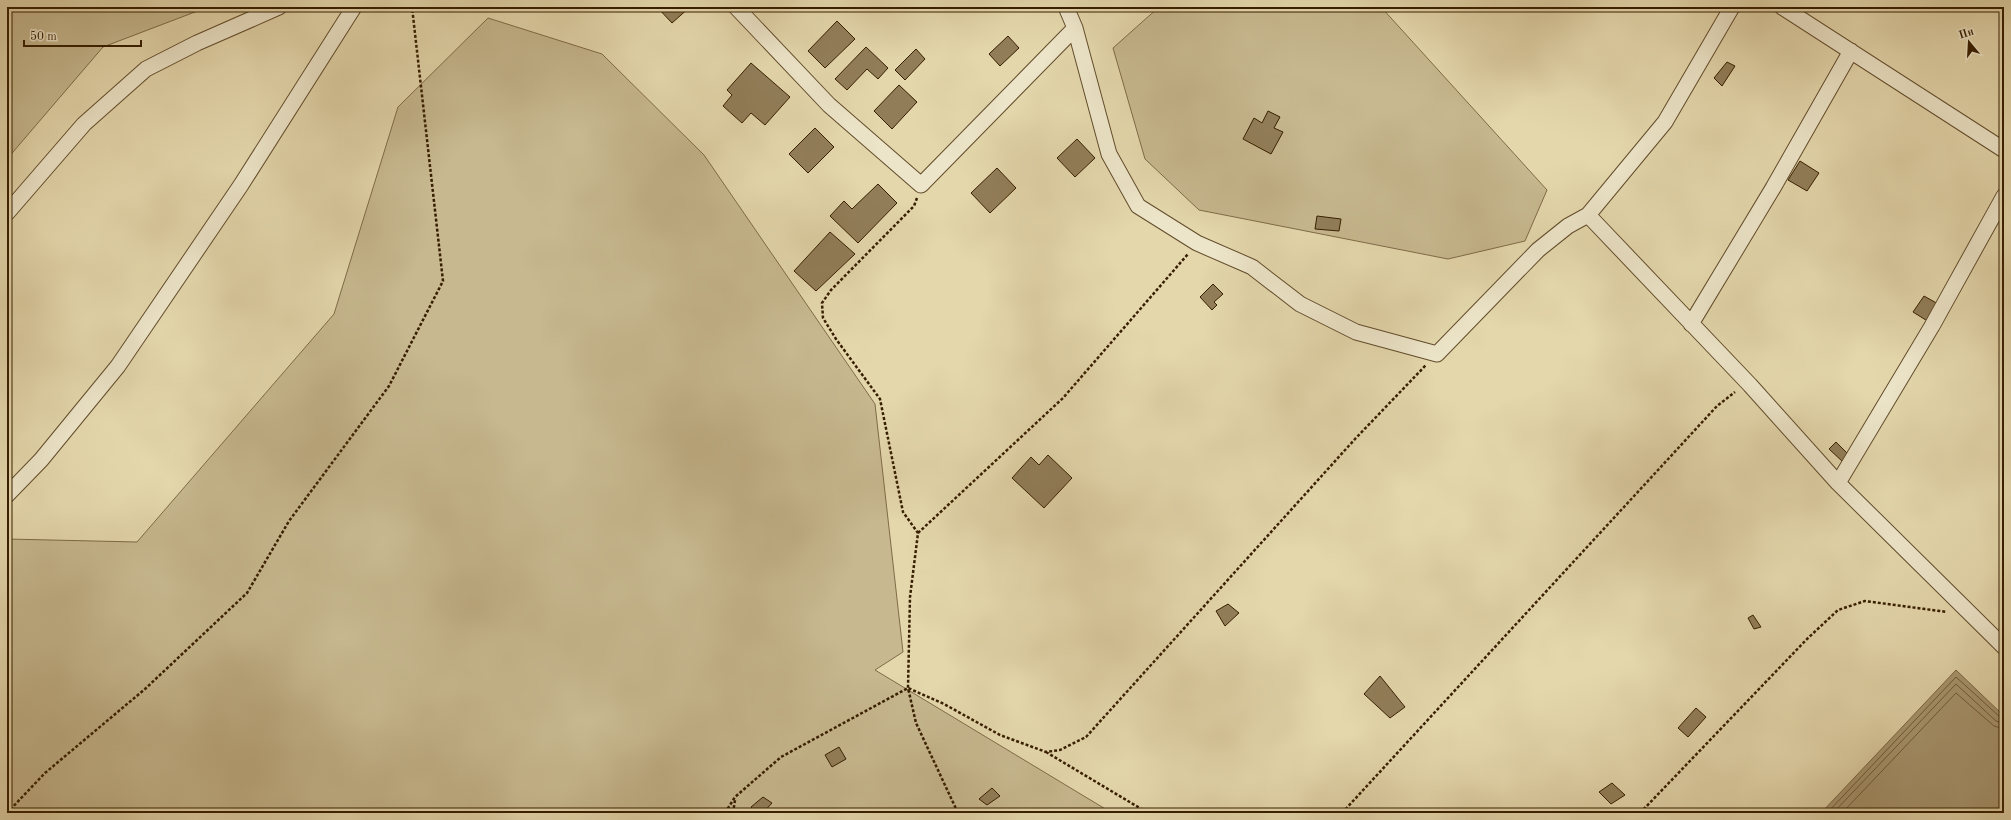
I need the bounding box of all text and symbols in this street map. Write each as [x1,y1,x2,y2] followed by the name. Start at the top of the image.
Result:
[24,22,141,48] scale bar
[1949,22,1989,62] north arrow
[1957,26,1975,41] text: Пн
[30,30,57,43] text: 50 m

